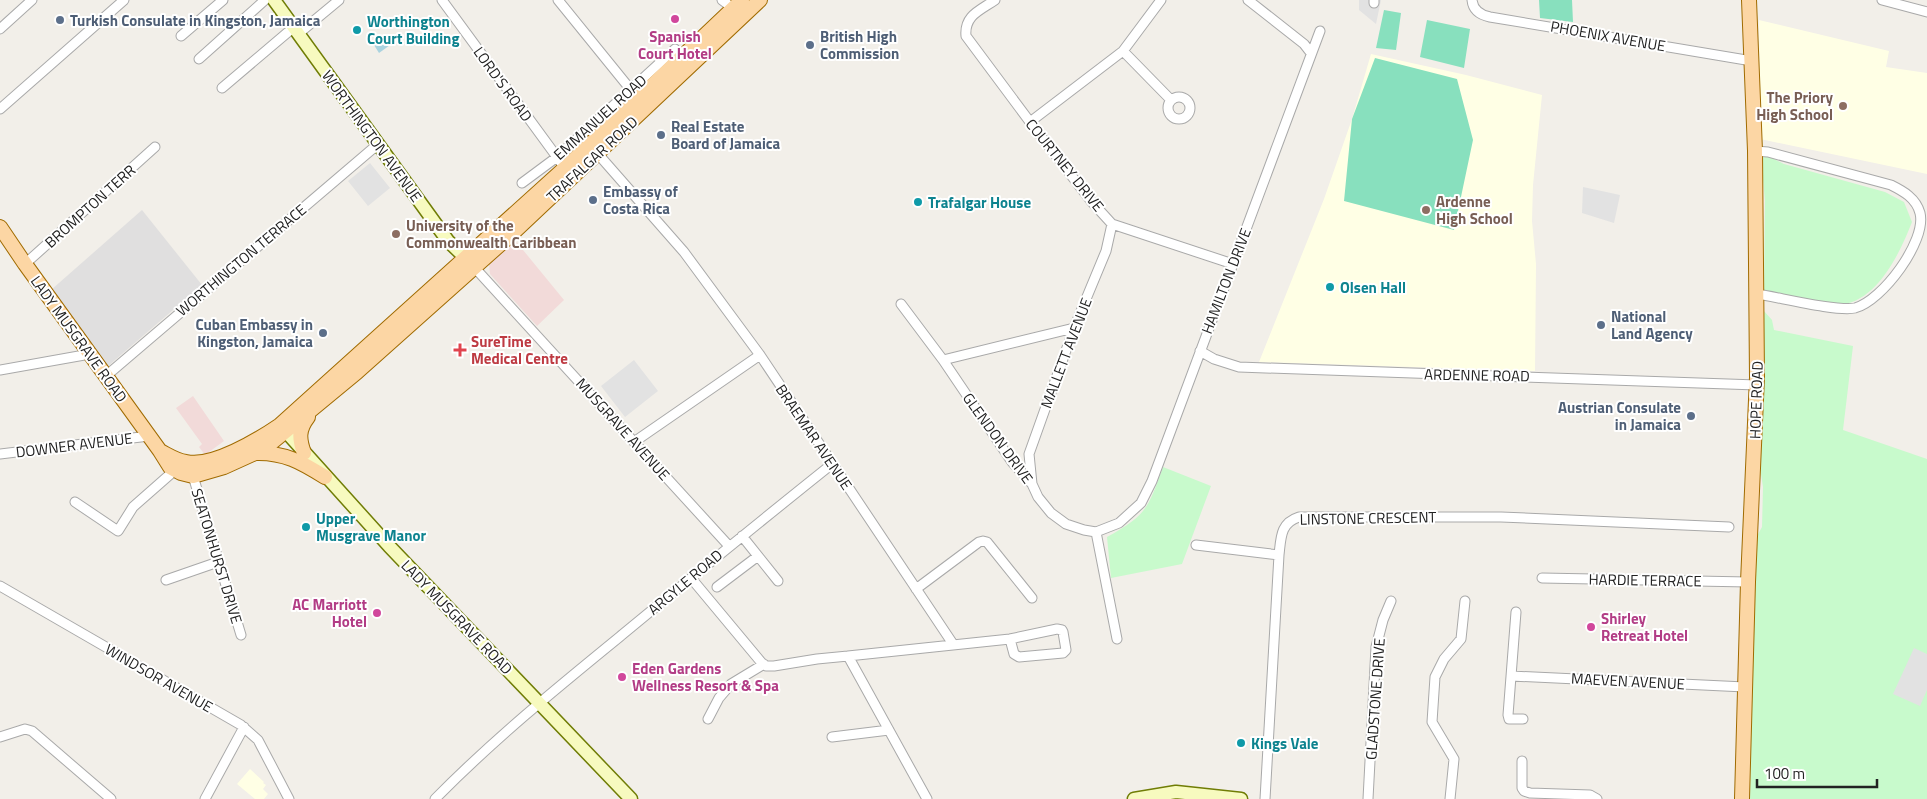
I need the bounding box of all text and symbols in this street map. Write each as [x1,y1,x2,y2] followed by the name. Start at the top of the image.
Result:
[70,9,321,32] place label: Turkish Consulate in Kingston, Jamaica
[367,10,459,50] place label: Worthington Court Building
[669,13,681,25] marker: Spanish Court Hotel
[54,14,66,26] marker: Turkish Consulate in Kingston, Jamaica
[1549,15,1667,57] street label: PHOENIX AVENUE
[351,24,363,36] marker: Worthington Court Building
[638,25,712,65] place label: Spanish Court Hotel
[820,25,899,65] place label: British High Commission
[804,39,816,51] marker: British High Commission
[468,42,538,126] street label: LORD'S ROAD
[316,65,428,207] street label: WORTHINGTON AVENUE
[548,69,652,165] street label: EMMANUEL ROAD
[1756,86,1833,126] place label: The Priory High School
[1837,100,1849,112] marker: The Priory High School
[541,111,643,207] street label: TRAFALGAR ROAD
[1020,113,1110,217] street label: COURTNEY DRIVE
[671,115,781,155] place label: Real Estate Board of Jamaica
[655,129,667,141] marker: Real Estate Board of Jamaica
[39,159,141,253] street label: BROMPTON TERR
[603,180,679,220] place label: Embassy of Costa Rica
[1436,190,1513,230] place label: Ardenne High School
[928,191,1031,214] place label: Trafalgar House
[587,194,599,206] marker: Embassy of Costa Rica
[912,196,924,208] marker: Trafalgar House
[171,198,311,322] street label: WORTHINGTON TERRACE
[1420,204,1432,216] marker: Ardenne High School
[406,214,577,254] place label: University of the Commonwealth Caribbean
[1195,225,1257,337] street label: HAMILTON DRIVE
[390,228,402,240] marker: University of the Commonwealth Caribbean
[25,271,133,407] street label: LADY MUSGRAVE ROAD
[1340,276,1406,299] place label: Olsen Hall
[1324,281,1336,293] marker: Olsen Hall
[1034,294,1098,412] street label: MALLETT AVENUE
[1611,305,1693,345] place label: National Land Agency
[195,313,313,353] place label: Cuban Embassy in Kingston, Jamaica
[1595,319,1607,331] marker: National Land Agency
[317,327,329,339] marker: Cuban Embassy in Kingston, Jamaica
[471,330,568,370] place label: SureTime Medical Centre
[453,343,467,357] marker: SureTime Medical Centre
[1743,361,1769,439] street label: HOPE ROAD
[1424,363,1530,387] street label: ARDENNE ROAD
[571,373,675,485] street label: MUSGRAVE AVENUE
[770,379,858,495] street label: BRAEMAR AVENUE
[957,388,1039,488] street label: GLENDON DRIVE
[1558,396,1681,436] place label: Austrian Consulate in Jamaica
[1685,410,1697,422] marker: Austrian Consulate in Jamaica
[14,426,134,464] street label: DOWNER AVENUE
[185,486,249,626] street label: SEATONHURST DRIVE
[1299,505,1437,531] street label: LINSTONE CRESCENT
[316,507,427,547] place label: Upper Musgrave Manor
[300,521,312,533] marker: Upper Musgrave Manor
[643,544,727,620] street label: ARGYLE ROAD
[396,554,518,680] street label: LADY MUSGRAVE ROAD
[1588,568,1702,592] street label: HARDIE TERRACE
[292,593,368,633] place label: AC Marriott Hotel
[371,607,383,619] marker: AC Marriott Hotel
[1601,607,1688,647] place label: Shirley Retreat Hotel
[1585,621,1597,633] marker: Shirley Retreat Hotel
[1359,637,1391,761] street label: GLADSTONE DRIVE
[101,638,217,718] street label: WINDSOR AVENUE
[632,657,779,697] place label: Eden Gardens Wellness Resort & Spa
[1570,667,1686,695] street label: MAEVEN AVENUE
[616,671,628,683] marker: Eden Gardens Wellness Resort & Spa
[1251,732,1319,755] place label: Kings Vale
[1235,737,1247,749] marker: Kings Vale
[1757,756,1877,788] scale bar
[1764,762,1805,785] text: 100 m

